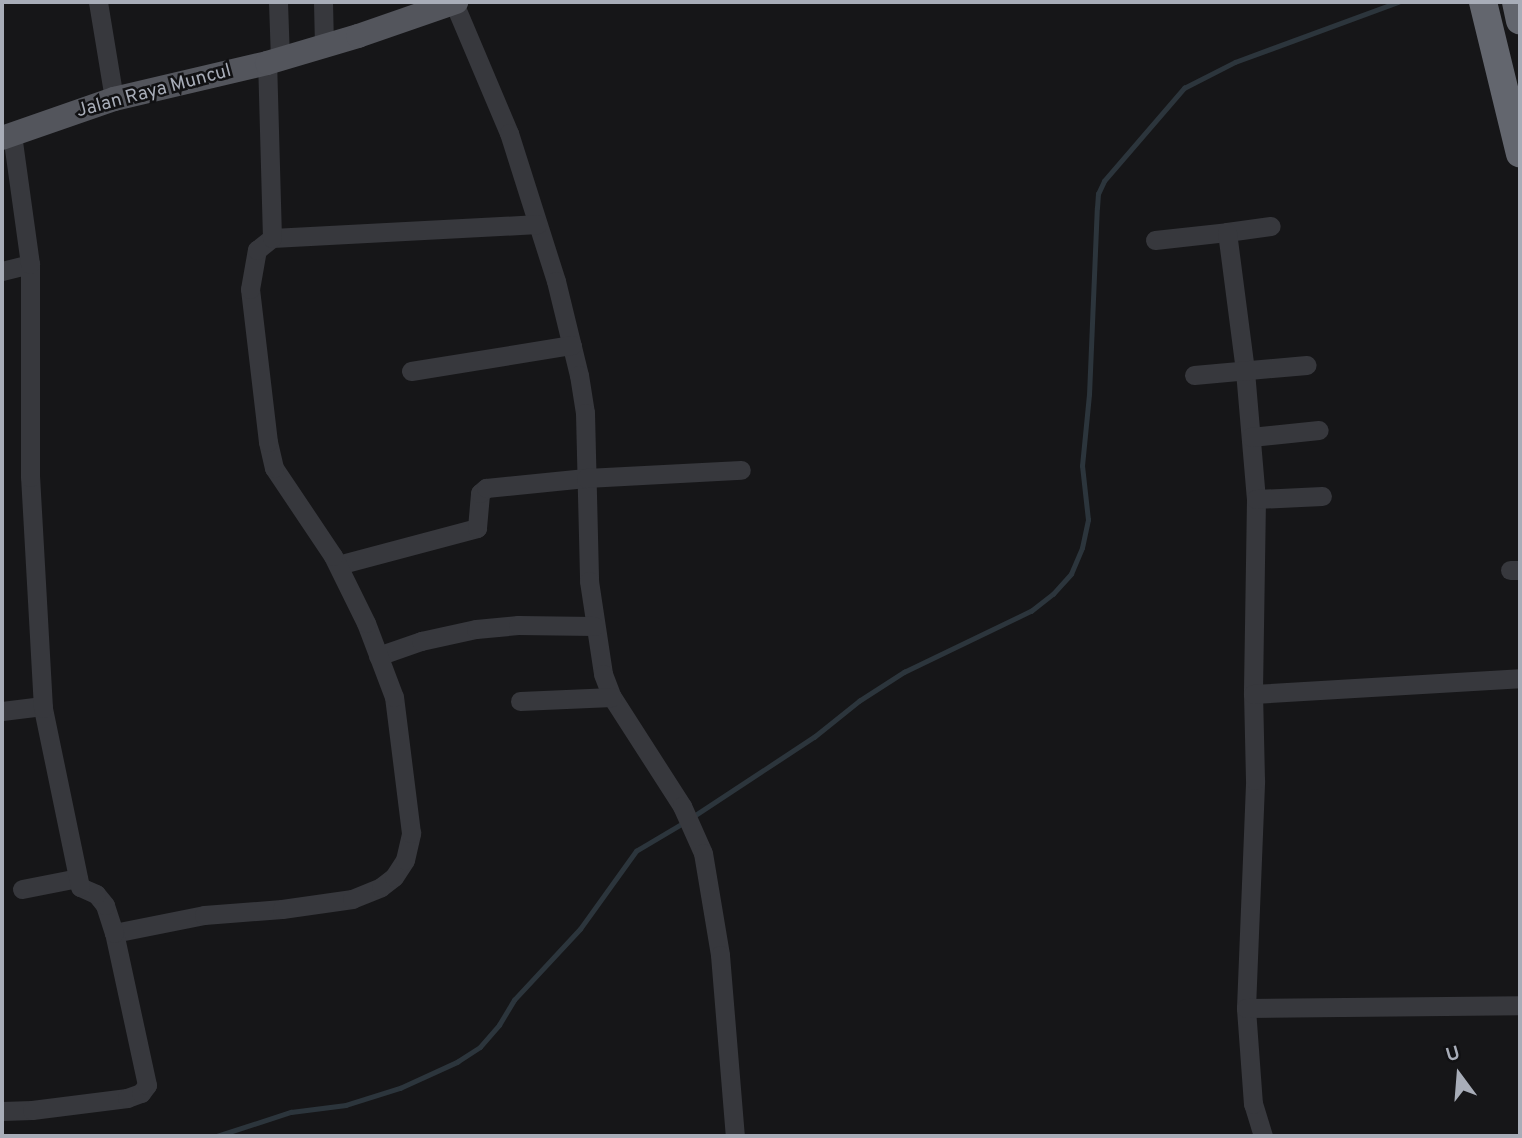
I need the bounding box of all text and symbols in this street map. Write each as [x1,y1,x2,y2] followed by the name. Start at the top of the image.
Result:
[74,60,234,124] street label: Jalan Raya Muncul
[1424,1040,1494,1110] north arrow
[1443,1041,1463,1068] text: U

